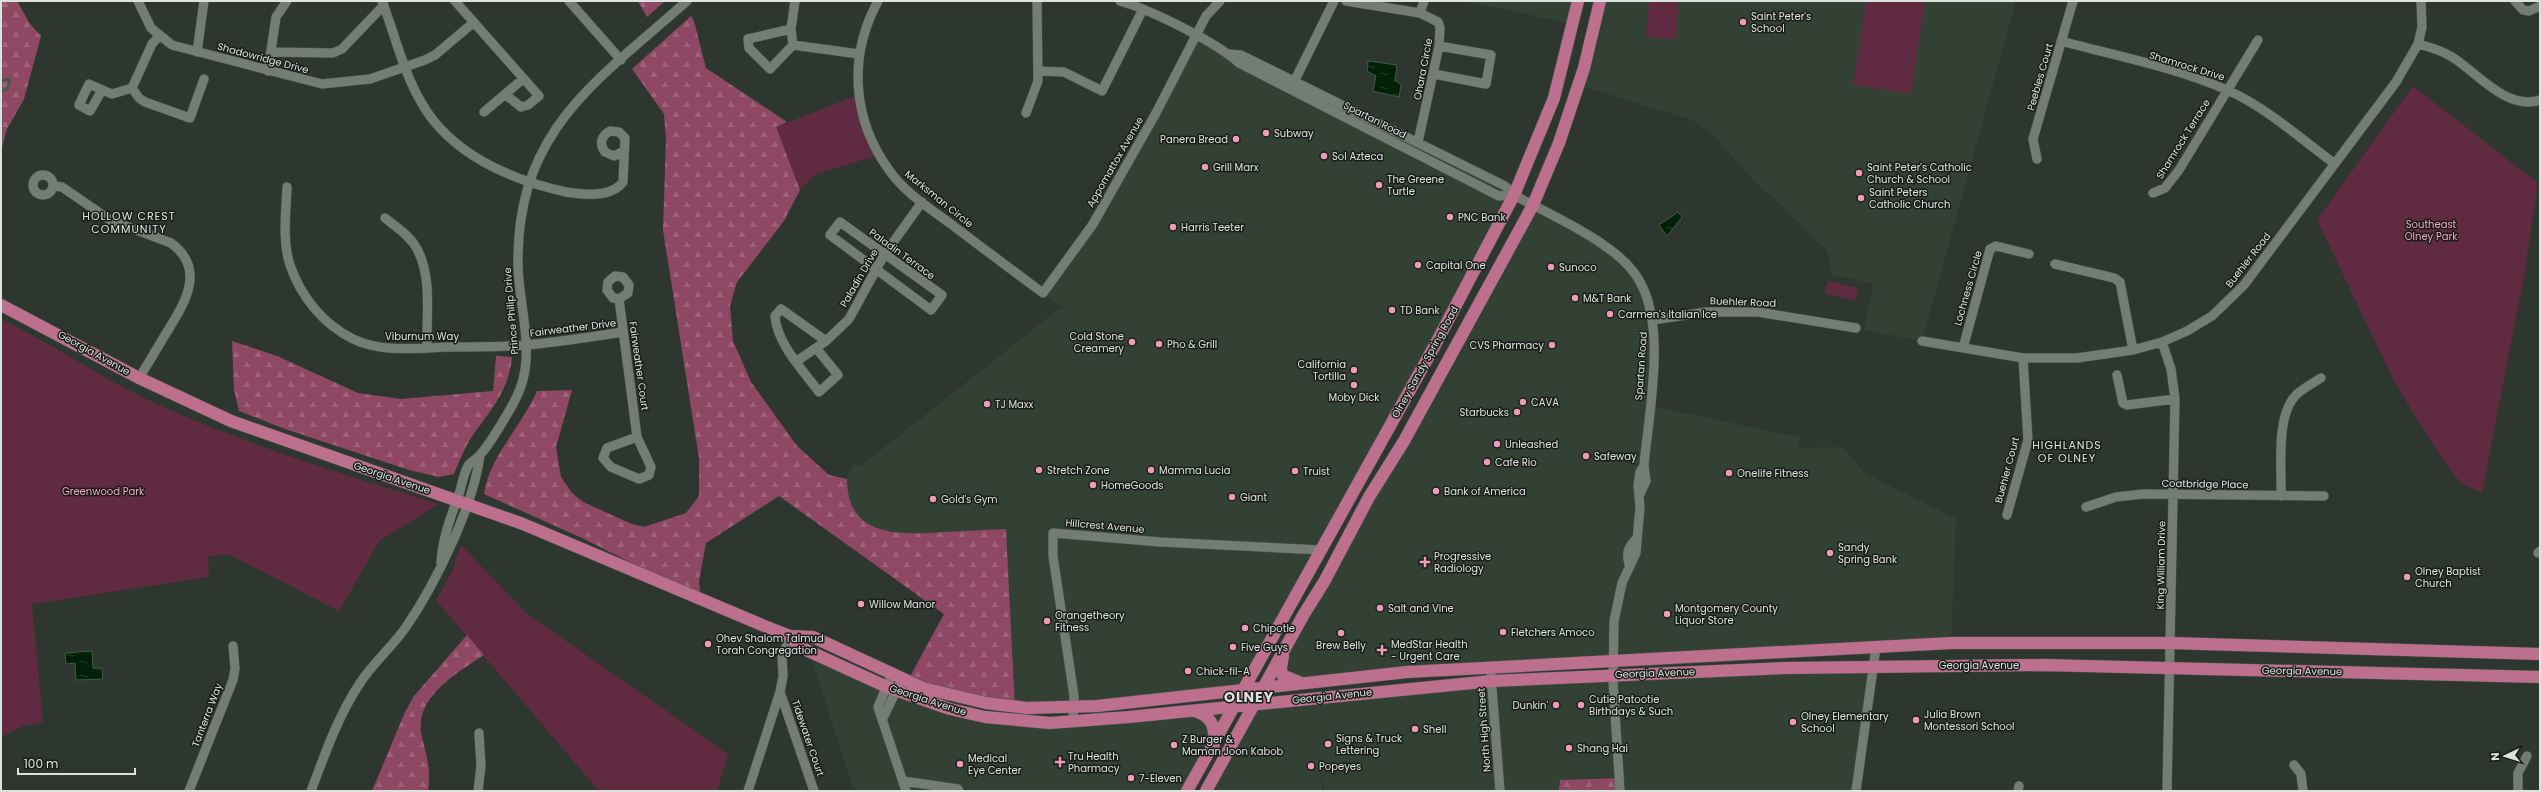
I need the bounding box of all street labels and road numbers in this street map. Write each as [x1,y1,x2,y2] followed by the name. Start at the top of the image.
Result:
[1410,37,1436,101] street label: Ohara Circle
[216,39,310,77] street label: Shadowridge Drive
[2023,41,2057,112] street label: Peebles Court
[2147,47,2227,85] street label: Shamrock Drive
[2152,96,2214,182] street label: Shamrock Terrace
[1341,98,1409,142] street label: Spartan Road
[1083,114,1147,210] street label: Appomattox Avenue
[902,167,976,231] street label: Marksman Circle
[866,225,938,283] street label: Paladin Terrace
[2222,229,2274,291] street label: Buehler Road
[836,246,882,310] street label: Paladin Drive
[1950,249,1986,327] street label: Lochness Circle
[500,267,522,355] street label: Prince Philip Drive
[1710,293,1776,311] street label: Buehler Road
[1388,303,1462,421] street label: Olney Sandy Spring Road
[529,315,617,341] street label: Fairweather Drive
[625,321,653,412] street label: Fairweather Court
[55,327,133,379] street label: Georgia Avenue
[385,329,459,344] street label: Viburnum Way
[1631,331,1651,401] street label: Spartan Road
[1991,435,2023,505] street label: Buehler Court
[352,458,432,498] street label: Georgia Avenue
[2161,476,2249,492] street label: Coatbridge Place
[1065,515,1145,537] street label: Hillcrest Avenue
[2153,521,2169,609] street label: King William Drive
[1939,658,2019,673] street label: Georgia Avenue
[2262,663,2342,679] street label: Georgia Avenue
[1615,664,1695,682] street label: Georgia Avenue
[188,680,226,749] street label: Tanterra Way
[887,680,969,720] street label: Georgia Avenue
[1291,684,1373,708] street label: Georgia Avenue
[1474,687,1494,773] street label: North High Street
[788,698,828,779] street label: Tidewater Court

